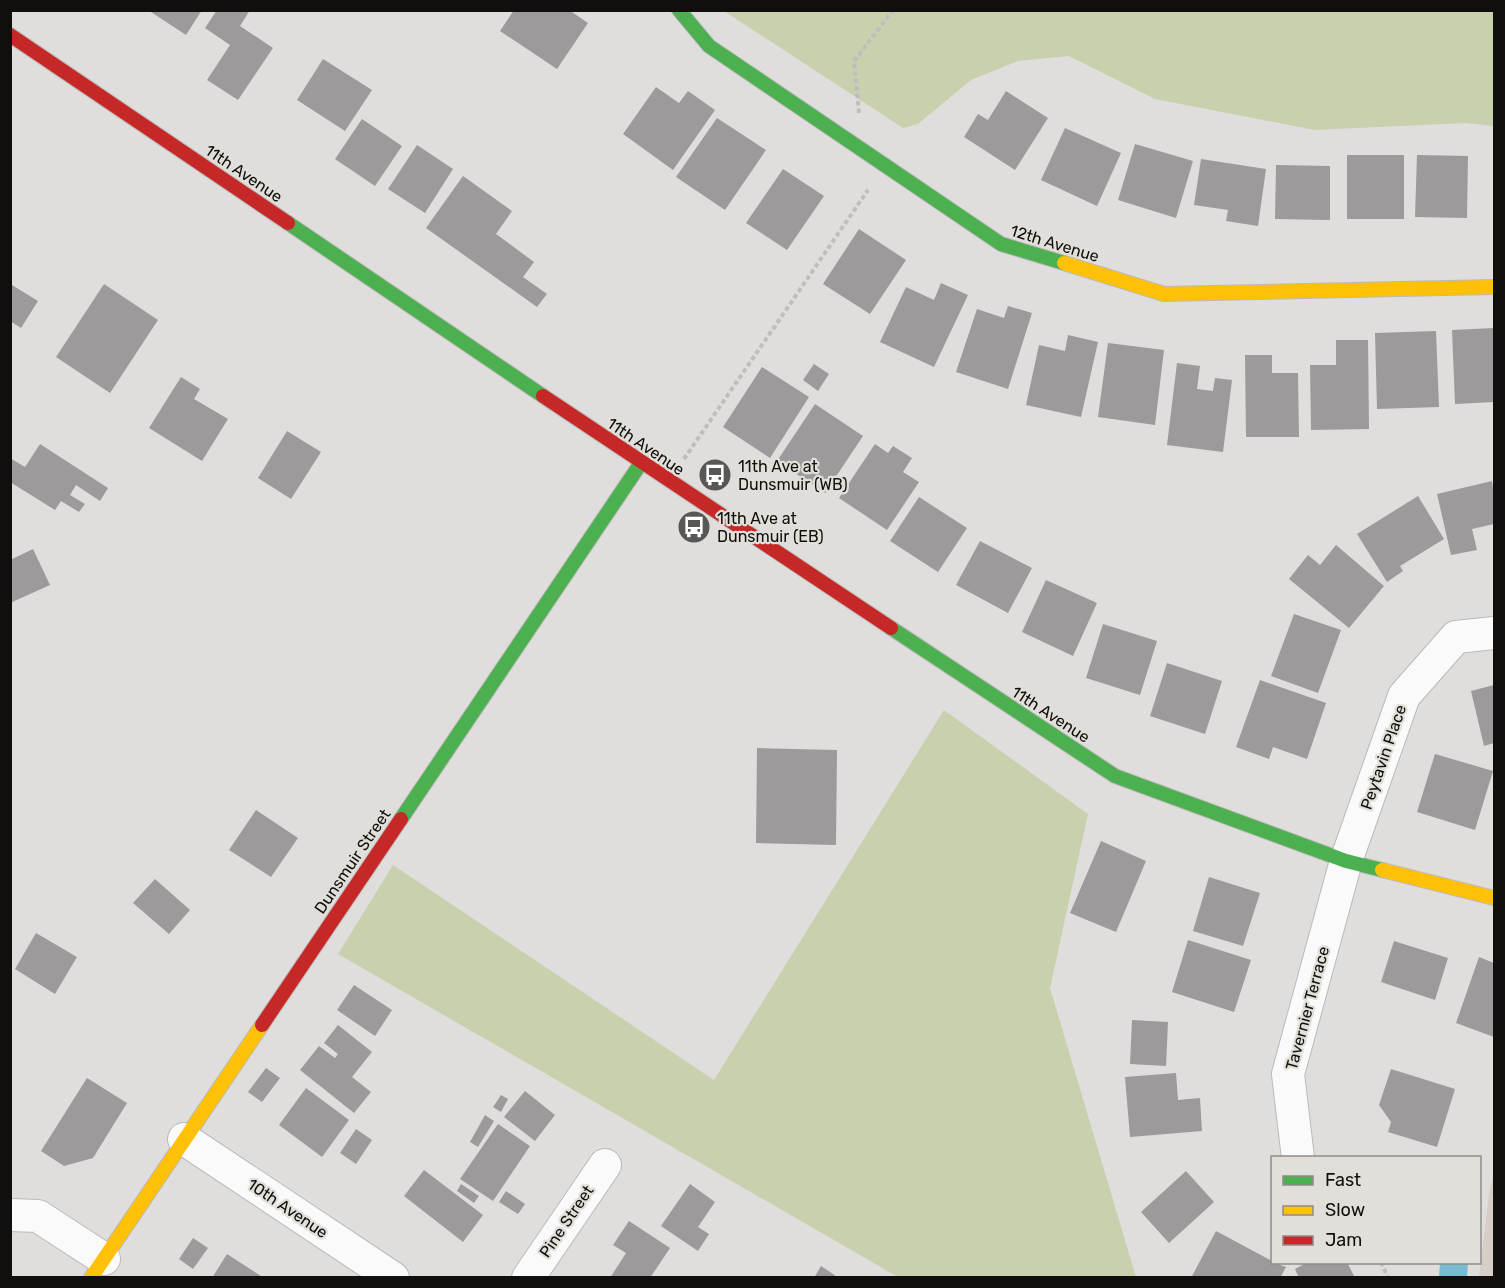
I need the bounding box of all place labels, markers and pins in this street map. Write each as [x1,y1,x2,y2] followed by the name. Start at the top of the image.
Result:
[697,457,733,493] bus stop icon: 11th Ave at Dunsmuir (WB)
[738,457,848,494] place label: 11th Ave at Dunsmuir (WB)
[676,509,712,545] bus stop icon: 11th Ave at Dunsmuir (EB)
[717,509,824,546] place label: 11th Ave at Dunsmuir (EB)

